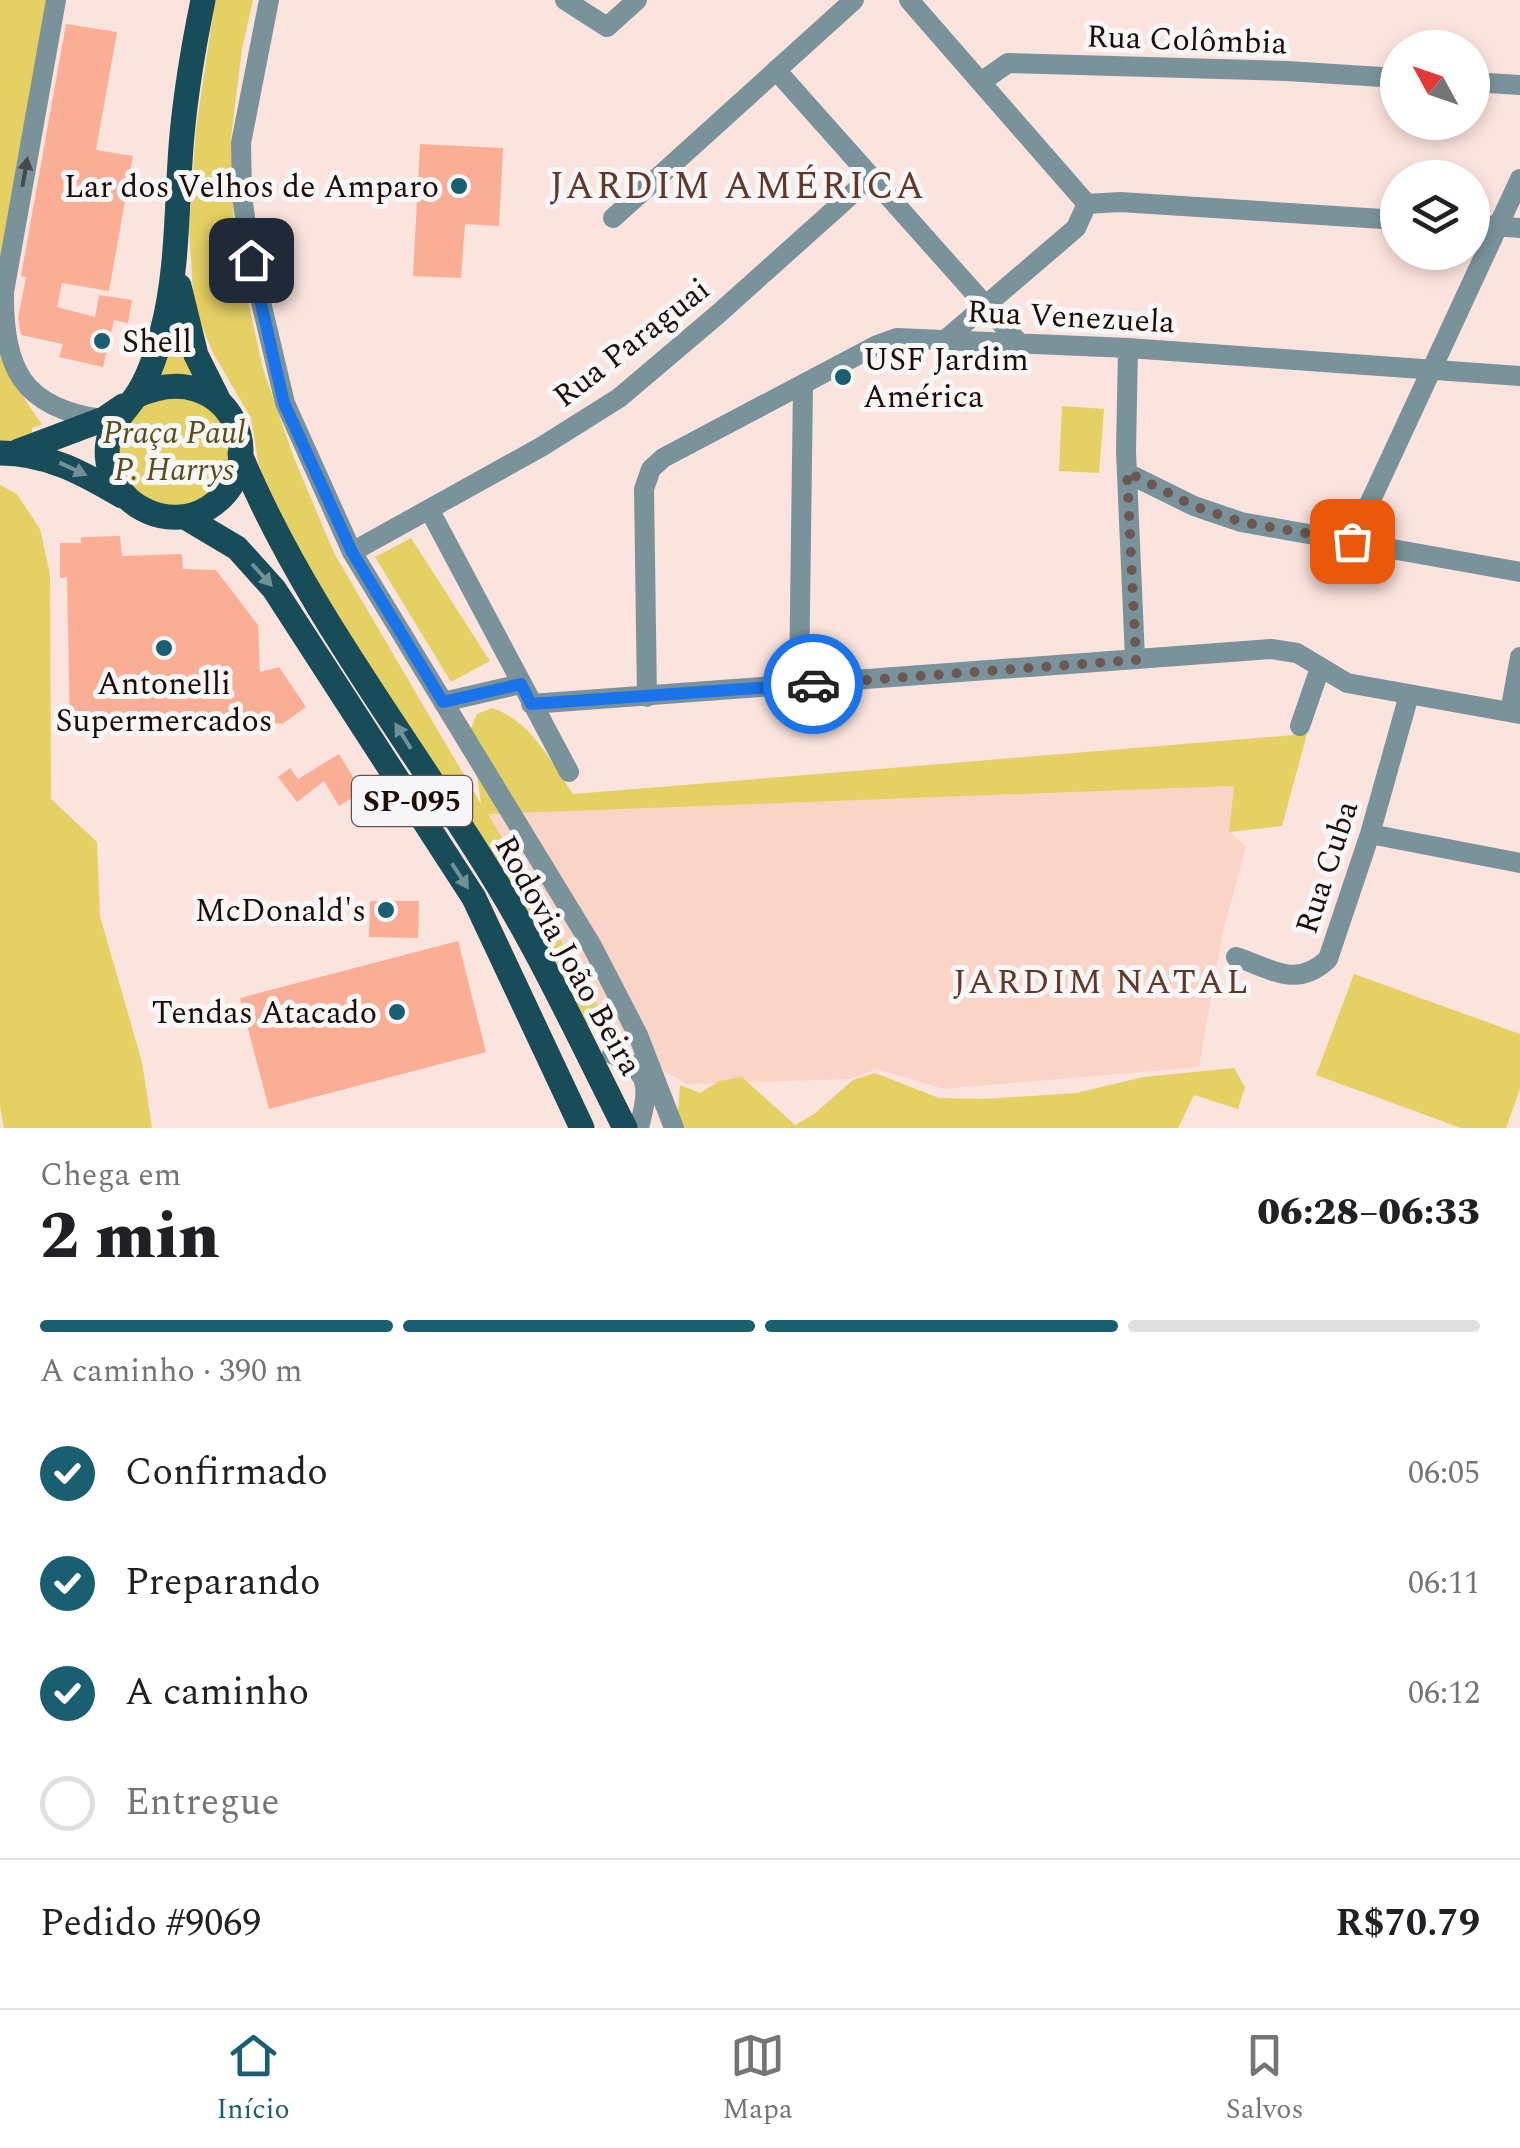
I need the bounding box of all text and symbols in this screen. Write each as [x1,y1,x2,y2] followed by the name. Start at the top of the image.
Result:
[1086,13,1288,68] street label: Rua Colômbia
[1380,30,1490,140] north arrow
[1380,30,1490,270] map controls
[18,156,33,188] one-way arrow
[549,158,927,216] district label: JARDIM AMÉRICA
[1380,160,1490,270] button: layers
[64,163,439,212] place label: Lar dos Velhos de Amparo
[448,175,470,197] marker: Lar dos Velhos de Amparo
[209,218,294,303] pin
[224,233,279,288] icon: home
[543,266,721,420] street label: Rua Paraguai
[966,288,1177,347] street label: Rua Venezuela
[122,318,192,367] place label: Shell
[91,330,113,352] marker: Shell
[863,336,1029,422] place label: USF Jardim América
[832,366,854,388] marker: USF Jardim América
[102,409,246,495] park label: Praça Paul P. Harrys
[58,461,87,478] one-way arrow
[1310,499,1395,584] pin
[1325,514,1380,569] icon: bag
[250,563,273,587] one-way arrow
[763,634,863,734] courier
[153,637,175,659] marker: Antonelli Supermercados
[786,657,841,712] icon: car
[55,660,273,746] place label: Antonelli Supermercados
[394,722,412,750] one-way arrow
[352,776,472,826] road number: SP-095
[1283,794,1372,941] street label: Rua Cuba
[481,826,654,1085] street label: Rodovia João Beira
[450,862,468,889] one-way arrow
[195,887,366,936] place label: McDonald's
[375,899,397,921] marker: McDonald's
[953,956,1251,1009] district label: JARDIM NATAL
[151,989,377,1038] place label: Tendas Atacado
[386,1001,408,1023] marker: Tendas Atacado
[40,1151,181,1200] text: Chega em
[1257,1184,1480,1242] text: 06:28–06:33
[40,1188,220,1287] text: 2 min
[40,1347,302,1396] text: A caminho · 390 m
[125,1444,328,1502] text: Confirmado
[40,1446,95,1501] icon: check
[1408,1449,1480,1498] text: 06:05
[125,1554,321,1612] text: Preparando
[40,1556,95,1611] icon: check
[1408,1559,1480,1608] text: 06:11
[125,1664,309,1722] text: A caminho
[40,1666,95,1721] icon: check
[1408,1669,1480,1718] text: 06:12
[125,1774,280,1832] text: Entregue
[40,1895,261,1953] text: Pedido #9069
[1336,1895,1480,1953] text: R$70.79
[216,2028,290,2131] tab: Início
[723,2028,793,2131] tab: Mapa
[1226,2028,1304,2131] tab: Salvos

